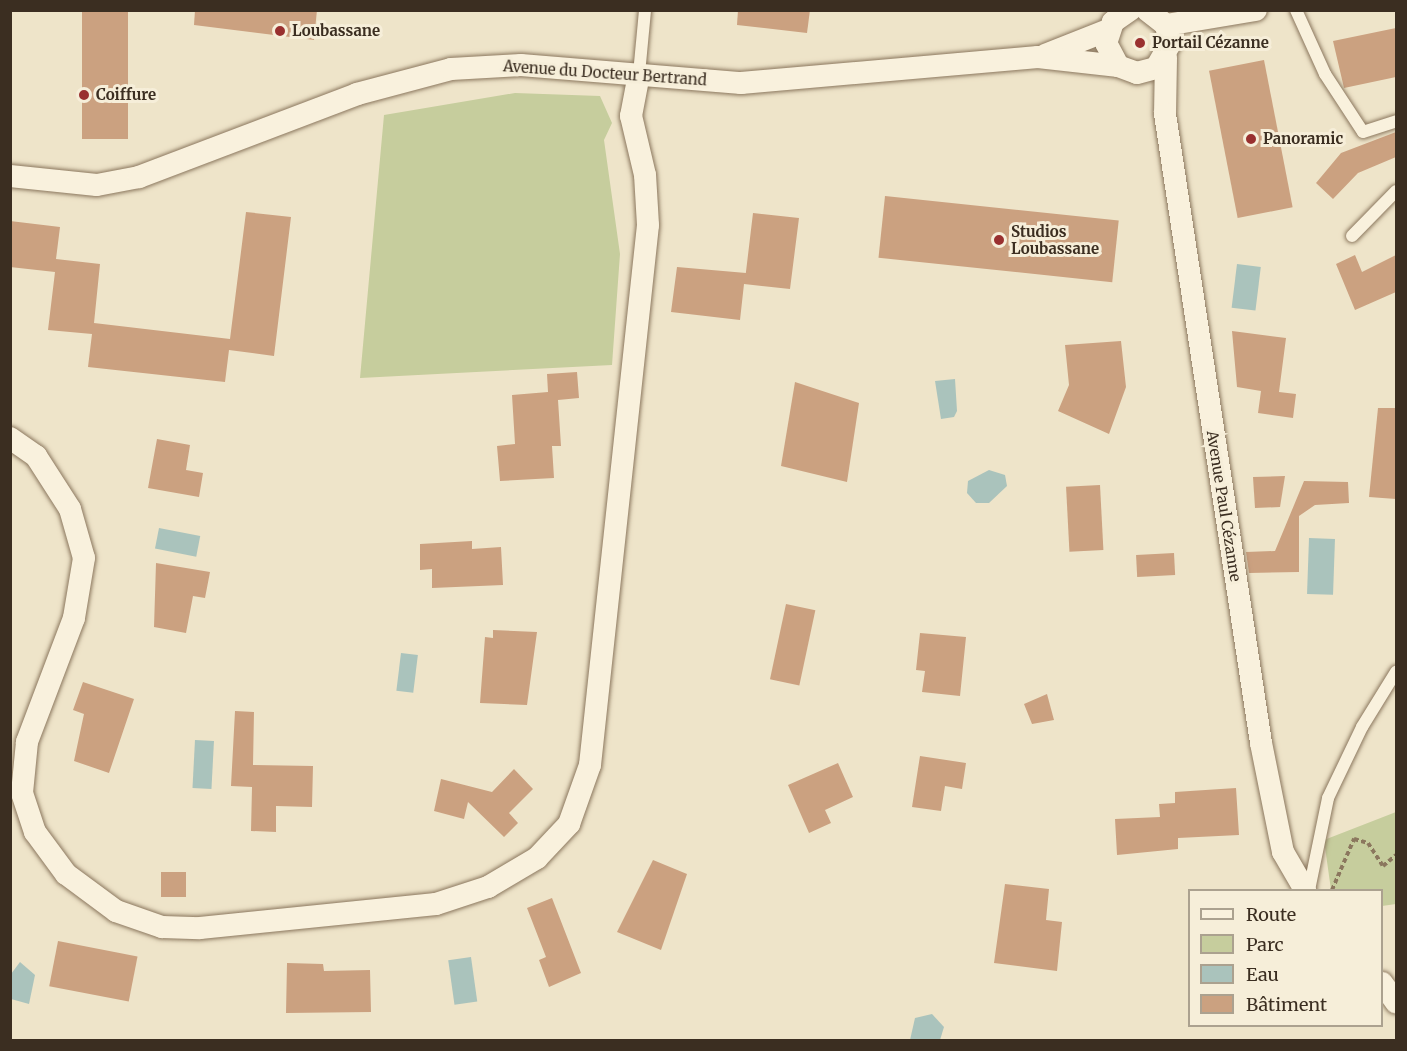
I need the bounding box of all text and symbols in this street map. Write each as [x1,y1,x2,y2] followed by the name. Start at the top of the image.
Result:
[292,22,380,40] place label: Loubassane
[273,24,287,38] marker: Loubassane
[1152,34,1269,52] place label: Portail Cézanne
[1133,36,1147,50] marker: Portail Cézanne
[503,57,707,89] street label: Avenue du Docteur Bertrand
[96,86,156,104] place label: Coiffure
[77,88,91,102] marker: Coiffure
[1263,130,1343,148] place label: Panoramic
[1244,132,1258,146] marker: Panoramic
[1011,222,1099,257] place label: Studios Loubassane
[992,233,1006,247] marker: Studios Loubassane
[1203,429,1245,583] street label: Avenue Paul Cézanne
[1188,889,1383,1027] legend
[1246,903,1296,926] text: Route
[1246,933,1284,956] text: Parc
[1246,963,1279,986] text: Eau
[1246,993,1327,1016] text: Bâtiment

